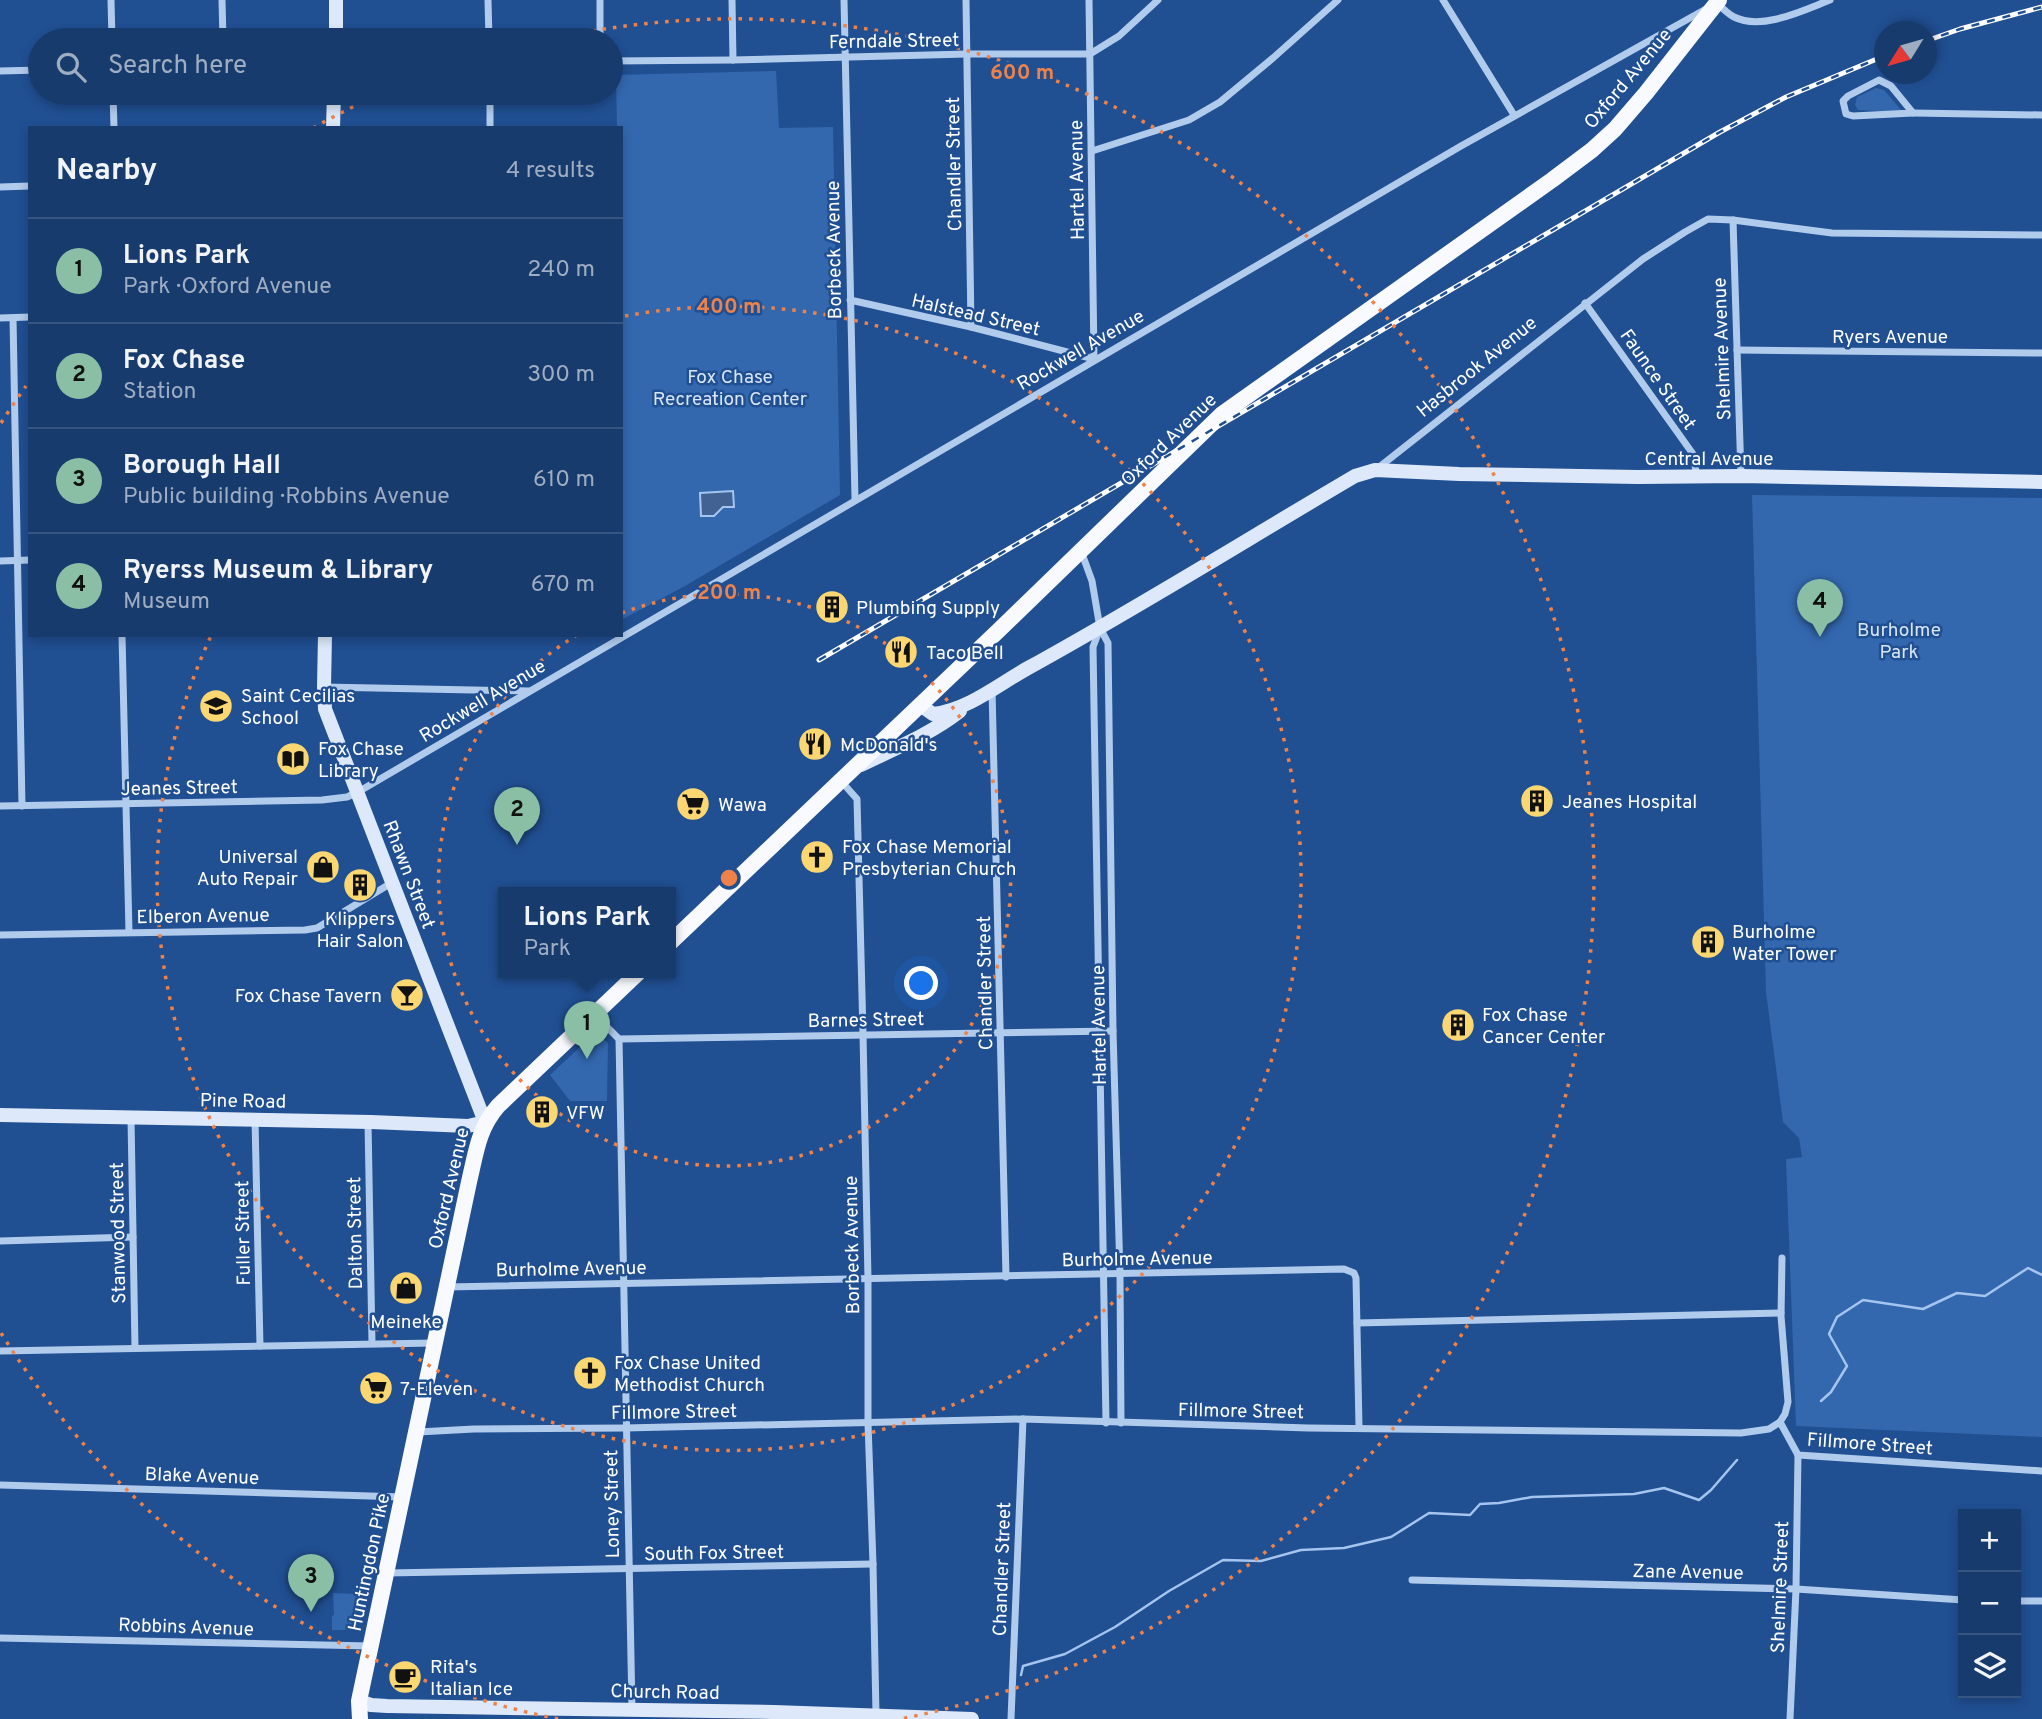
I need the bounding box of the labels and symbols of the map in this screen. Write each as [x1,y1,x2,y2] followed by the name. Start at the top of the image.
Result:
[1874,21,1937,84] north arrow
[1579,24,1678,135] street label: Oxford Avenue
[829,29,959,55] street label: Ferndale Street
[990,60,1054,87] text: 600 m
[942,96,968,231] street label: Chandler Street
[1065,120,1091,240] street label: Hartel Avenue
[822,180,848,320] street label: Borbeck Avenue
[1709,277,1737,421] street label: Shelmire Avenue
[909,289,1042,342] street label: Halstead Street
[697,294,761,321] text: 400 m
[1013,305,1149,397] street label: Rockwell Avenue
[1412,312,1542,423] street label: Hasbrook Avenue
[1614,325,1701,435] street label: Faunce Street
[1832,326,1948,350] street label: Ryers Avenue
[653,366,808,412] park label: Fox Chase Recreation Center
[1116,389,1222,492] street label: Oxford Avenue
[1645,448,1773,472] street label: Central Avenue
[1797,579,1843,637] pin: 4
[697,580,761,607] text: 200 m
[813,588,851,626] building icon: Plumbing Supply
[856,597,1000,621] place label: Plumbing Supply
[1857,619,1941,665] park label: Burholme Park
[882,633,920,671] restaurant icon: Taco Bell
[926,642,1004,666] place label: Taco Bell
[415,655,551,749] street label: Rockwell Avenue
[241,685,355,731] place label: Saint Cecilias School
[197,687,235,725] school or university icon: Saint Cecilias School
[796,725,834,763] restaurant icon: McDonald's
[840,734,938,758] place label: McDonald's
[318,738,404,784] place label: Fox Chase Library
[274,740,312,778] library icon: Fox Chase Library
[120,776,238,802] street label: Jeanes Street
[1518,782,1556,820] building icon: Jeanes Hospital
[674,785,712,823] supermarket icon: Wawa
[494,787,540,845] pin: 2
[1562,791,1697,815] place label: Jeanes Hospital
[718,794,767,818] place label: Wawa
[376,817,440,932] street label: Rhawn Street
[842,836,1017,882] place label: Fox Chase Memorial Presbyterian Church
[798,838,836,876] church icon: Fox Chase Memorial Presbyterian Church
[197,846,299,892] place label: Universal Auto Repair
[304,848,342,886] shop icon: Universal Auto Repair
[341,866,379,904] building icon: Klippers Hair Salon
[717,866,741,890] centre of rings
[136,904,270,930] street label: Elberon Avenue
[317,908,403,954] place label: Klippers Hair Salon
[973,915,999,1050] street label: Chandler Street
[1732,921,1837,967] place label: Burholme Water Tower
[1689,923,1727,961] building icon: Burholme Water Tower
[1087,965,1113,1085] street label: Hartel Avenue
[904,966,938,1000] your location
[388,976,426,1014] bar icon: Fox Chase Tavern
[235,985,382,1009] place label: Fox Chase Tavern
[564,1001,610,1059] pin: 1
[1482,1004,1606,1050] place label: Fox Chase Cancer Center
[1439,1006,1477,1044] building icon: Fox Chase Cancer Center
[807,1008,925,1034] street label: Barnes Street
[200,1089,286,1115] street label: Pine Road
[523,1093,561,1131] building icon: VFW
[566,1102,605,1126] place label: VFW
[424,1125,476,1252] street label: Oxford Avenue
[106,1162,132,1304] street label: Stanwood Street
[840,1175,866,1315] street label: Borbeck Avenue
[343,1176,369,1289] street label: Dalton Street
[231,1180,257,1286] street label: Fuller Street
[1061,1247,1213,1273] street label: Burholme Avenue
[495,1257,647,1283] street label: Burholme Avenue
[387,1269,425,1307] shop icon: Meineke
[370,1311,442,1335] place label: Meineke
[614,1352,765,1398] place label: Fox Chase United Methodist Church
[571,1354,609,1392] church icon: Fox Chase United Methodist Church
[357,1369,395,1407] supermarket icon: 7-Eleven
[400,1378,473,1402] place label: 7-Eleven
[1178,1399,1304,1425] street label: Fillmore Street
[611,1400,737,1426] street label: Fillmore Street
[1806,1429,1934,1461] street label: Fillmore Street
[600,1449,626,1559] street label: Loney Street
[144,1463,260,1491] street label: Blake Avenue
[344,1491,396,1634] street label: Huntingdon Pike
[989,1501,1017,1637] street label: Chandler Street
[1767,1520,1795,1654] street label: Shelmire Street
[644,1541,784,1567] street label: South Fox Street
[288,1554,334,1612] pin: 3
[1632,1560,1744,1586] street label: Zane Avenue
[118,1614,254,1642] street label: Robbins Avenue
[430,1656,513,1702] place label: Rita's Italian Ice
[386,1658,424,1696] cafe icon: Rita's Italian Ice
[610,1680,720,1706] street label: Church Road

